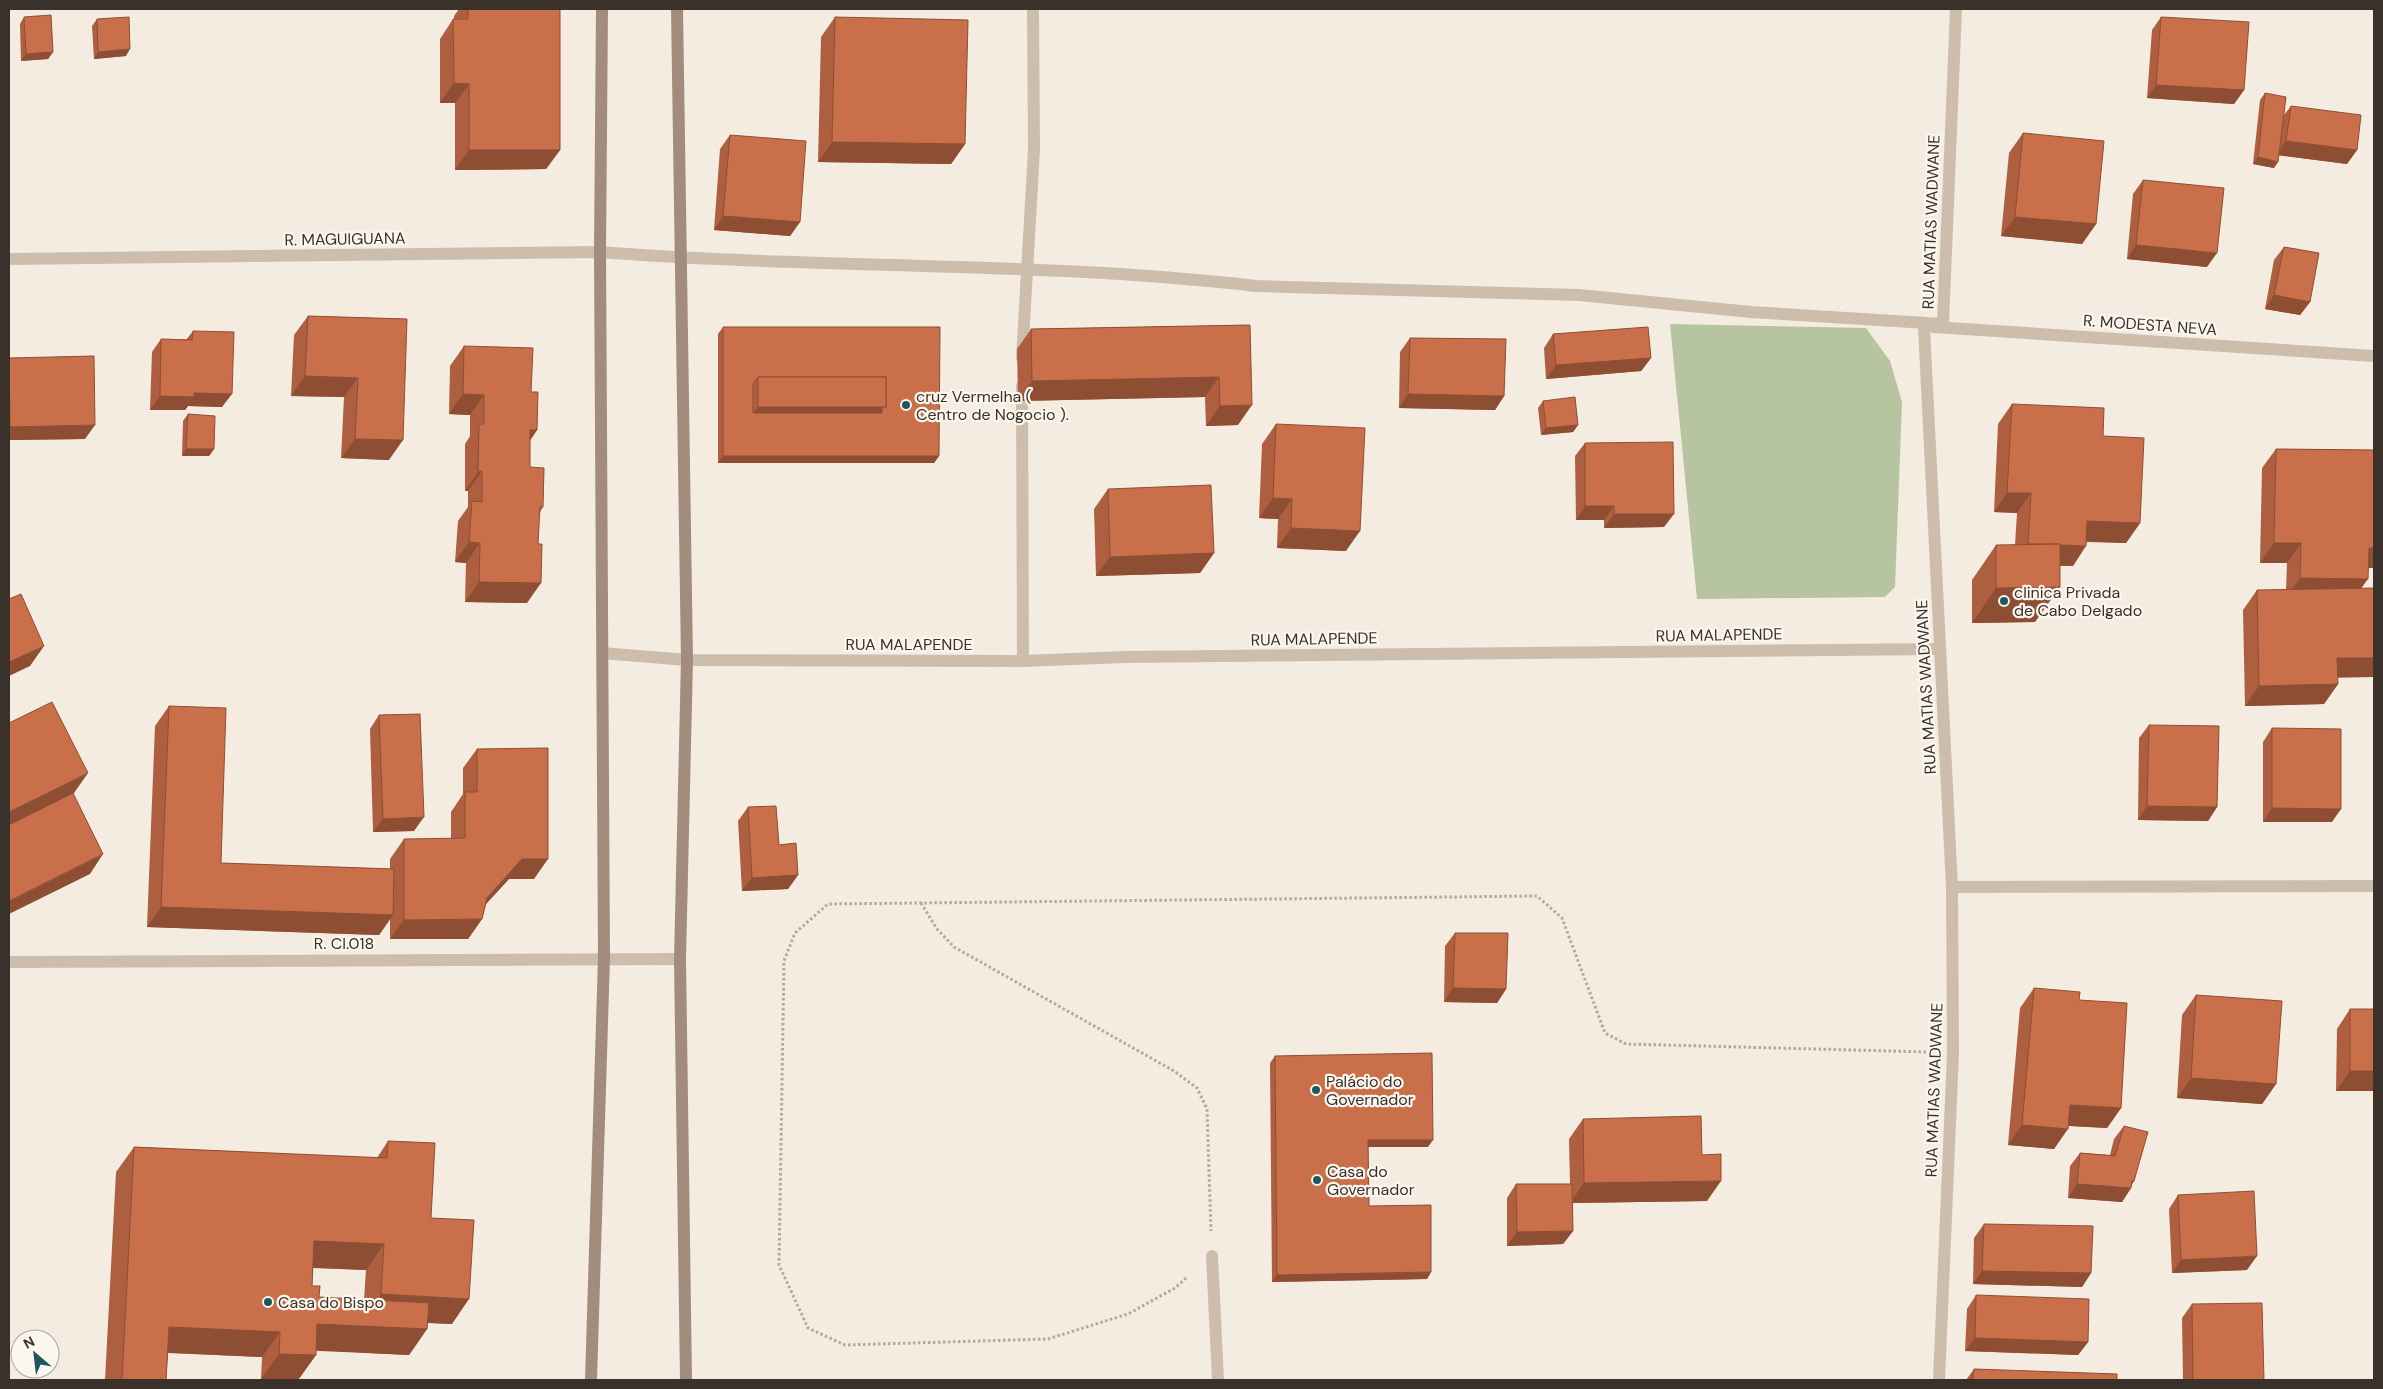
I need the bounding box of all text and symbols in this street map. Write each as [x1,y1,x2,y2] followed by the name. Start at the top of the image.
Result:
[1917,134,1945,310] street label: RUA MATIAS WADWANE
[284,227,406,251] street label: R. MAGUIGUANA
[2082,310,2218,340] street label: R. MODESTA NEVA
[916,386,1069,425] place label: cruz Vermelha ( Centro de Nogocio ).
[900,399,912,411] marker: cruz Vermelha ( Centro de Nogocio ).
[2014,582,2142,621] place label: clinica Privada de Cabo Delgado
[1998,595,2010,607] marker: clinica Privada de Cabo Delgado
[1911,599,1941,775] street label: RUA MATIAS WADWANE
[1655,623,1783,647] street label: RUA MALAPENDE
[1250,627,1378,651] street label: RUA MALAPENDE
[846,634,972,655] street label: RUA MALAPENDE
[314,933,374,954] street label: R. CI.018
[1920,1002,1948,1178] street label: RUA MATIAS WADWANE
[1326,1071,1414,1110] place label: Palácio do Governador
[1310,1084,1322,1096] marker: Palácio do Governador
[1327,1161,1415,1200] place label: Casa do Governador
[1311,1174,1323,1186] marker: Casa do Governador
[278,1292,384,1313] place label: Casa do Bispo
[262,1296,274,1308] marker: Casa do Bispo
[10,1329,60,1379] north arrow
[20,1332,38,1353] text: N

